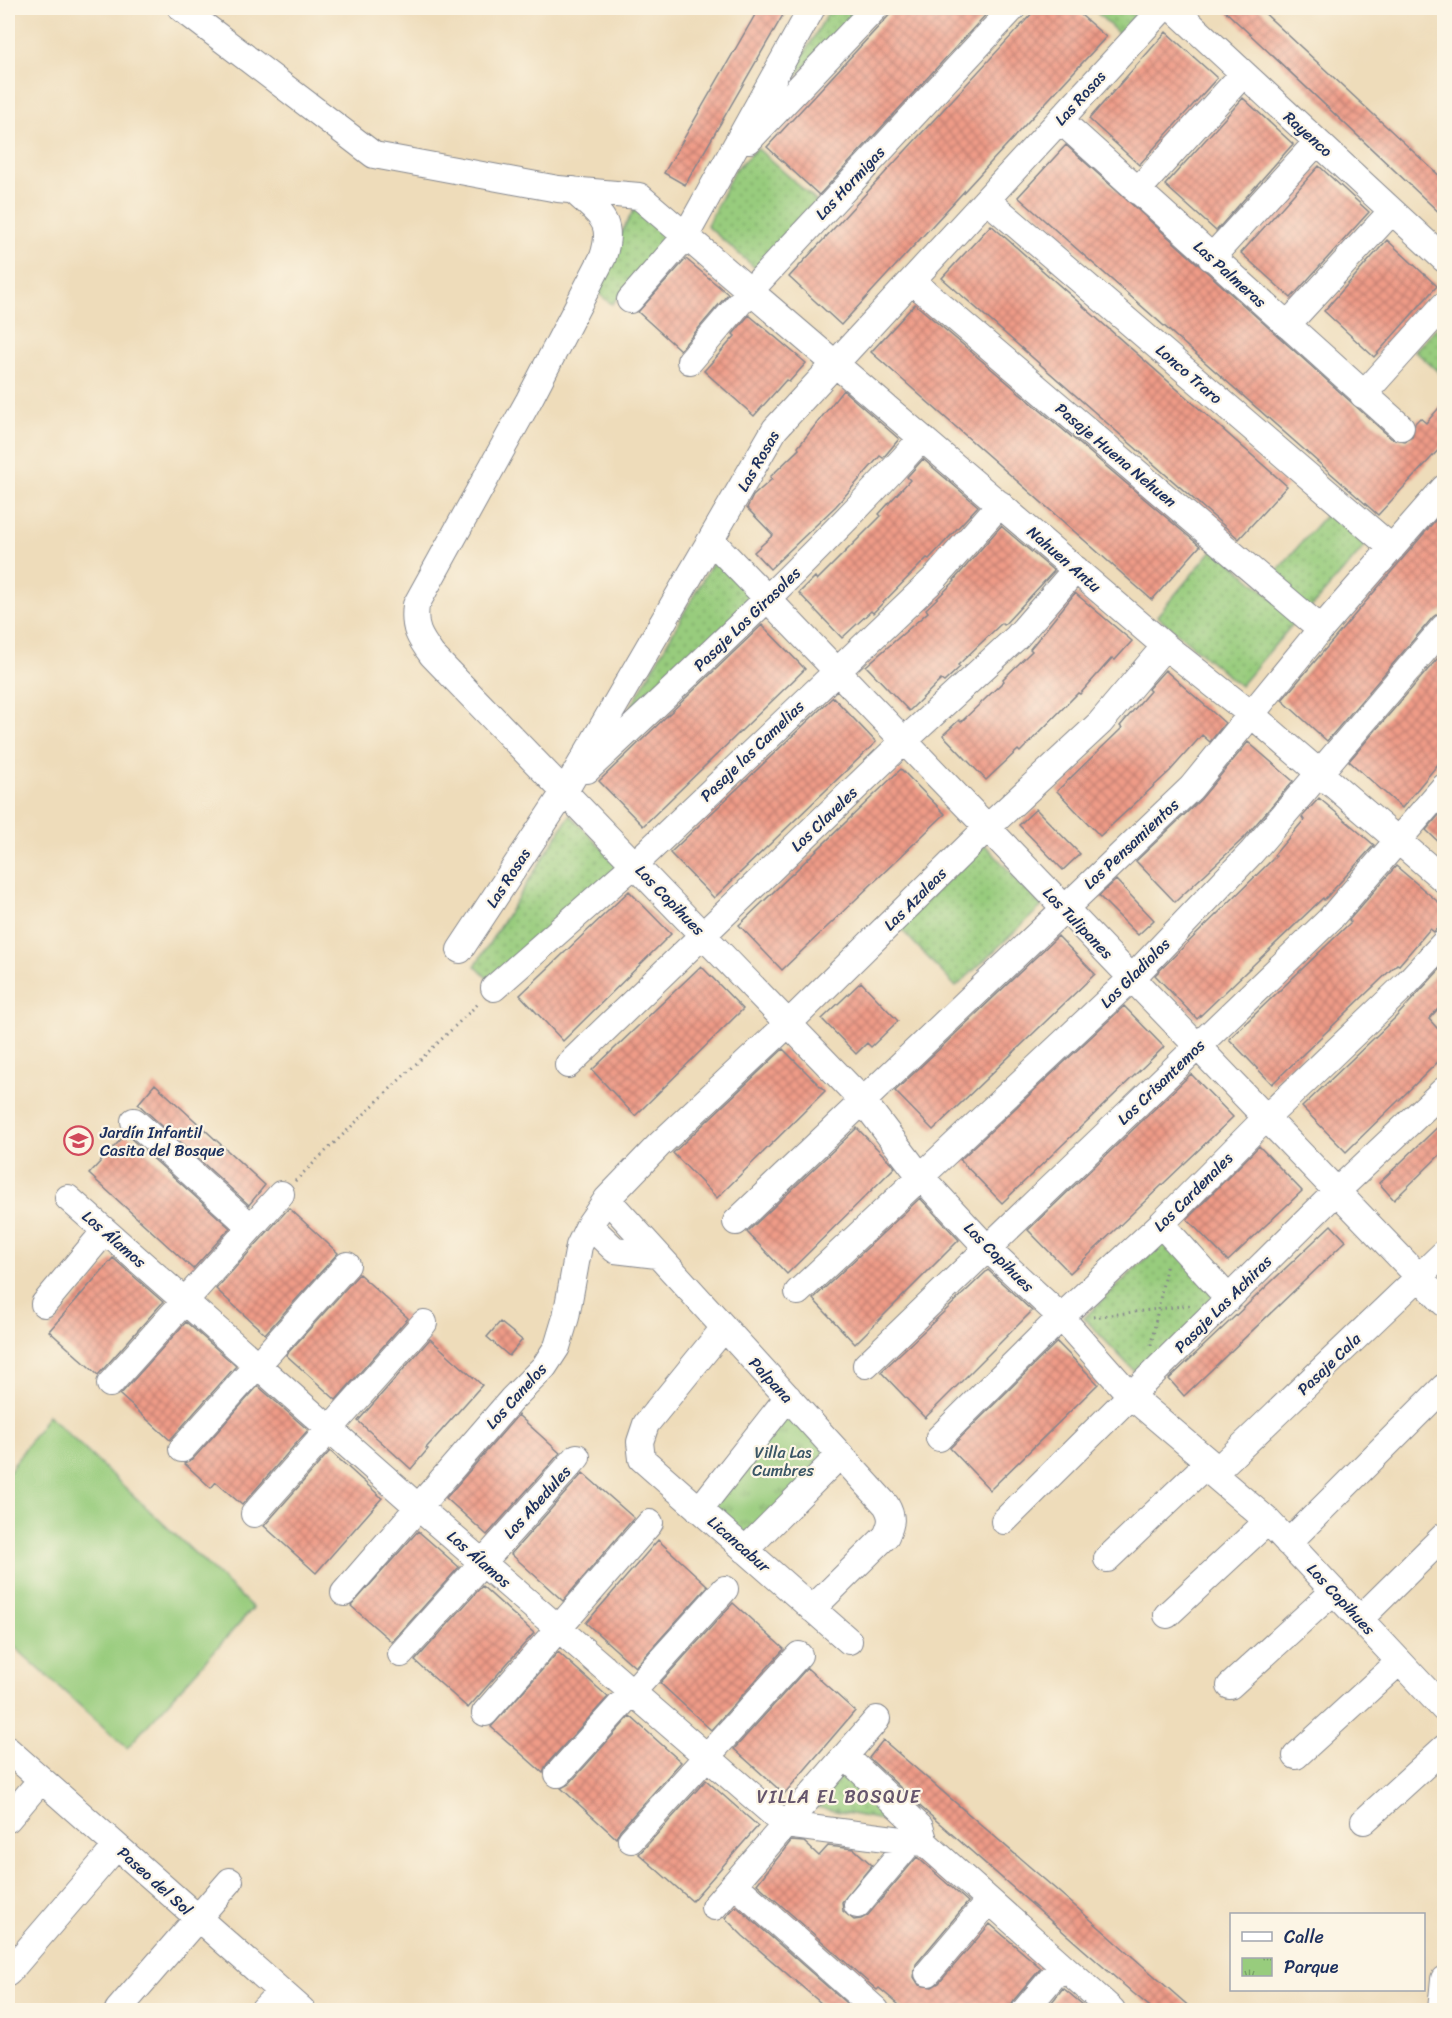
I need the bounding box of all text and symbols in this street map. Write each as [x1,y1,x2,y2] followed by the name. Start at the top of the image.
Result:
[1047,63,1113,133] street label: Las Rosas
[1276,104,1340,164] street label: Rayenco
[808,139,893,227] street label: Las Hormigas
[1187,233,1274,316] street label: Las Palmeras
[1149,336,1229,412] street label: Lonco Traro
[1048,395,1184,515] street label: Pasaje Huena Nehuen
[729,424,787,497] street label: Las Rosas
[1020,518,1108,600] street label: Nahuen Antu
[686,559,808,678] street label: Pasaje Los Girasoles
[693,693,812,809] street label: Pasaje las Camelias
[783,779,865,859] street label: Los Claveles
[1076,791,1186,897] street label: Los Pensamientos
[478,842,539,914] street label: Las Rosas
[628,857,712,943] street label: Los Copihues
[876,860,954,938] street label: Las Azaleas
[1035,880,1121,967] street label: Los Tulipanes
[1093,930,1178,1015] street label: Los Gladiolos
[1110,1031,1213,1132] street label: Los Crisantemos
[99,1118,225,1165] place label: Jardín Infantil Casita del Bosque
[63,1125,95,1157] school or university icon: Jardín Infantil Casita del Bosque
[1146,1145,1240,1239] street label: Los Cardenales
[75,1203,153,1276] street label: Los Álamos
[957,1215,1042,1300] street label: Los Copihues
[1167,1247,1280,1360] street label: Pasaje Las Achiras
[1290,1325,1369,1403] street label: Pasaje Cala
[741,1350,801,1410] street label: Palpana
[478,1356,554,1436] street label: Los Canelos
[752,1438,814,1485] park label: Villa Las Cumbres
[496,1458,579,1546] street label: Los Abedules
[701,1508,778,1581] street label: Licancabur
[440,1523,518,1596] street label: Los Álamos
[1300,1556,1383,1642] street label: Los Copihues
[757,1781,921,1813] district label: VILLA EL BOSQUE
[111,1839,200,1923] street label: Paseo del Sol
[1230,1913,1425,1991] legend
[1284,1921,1324,1953] text: Calle
[1284,1951,1339,1983] text: Parque

